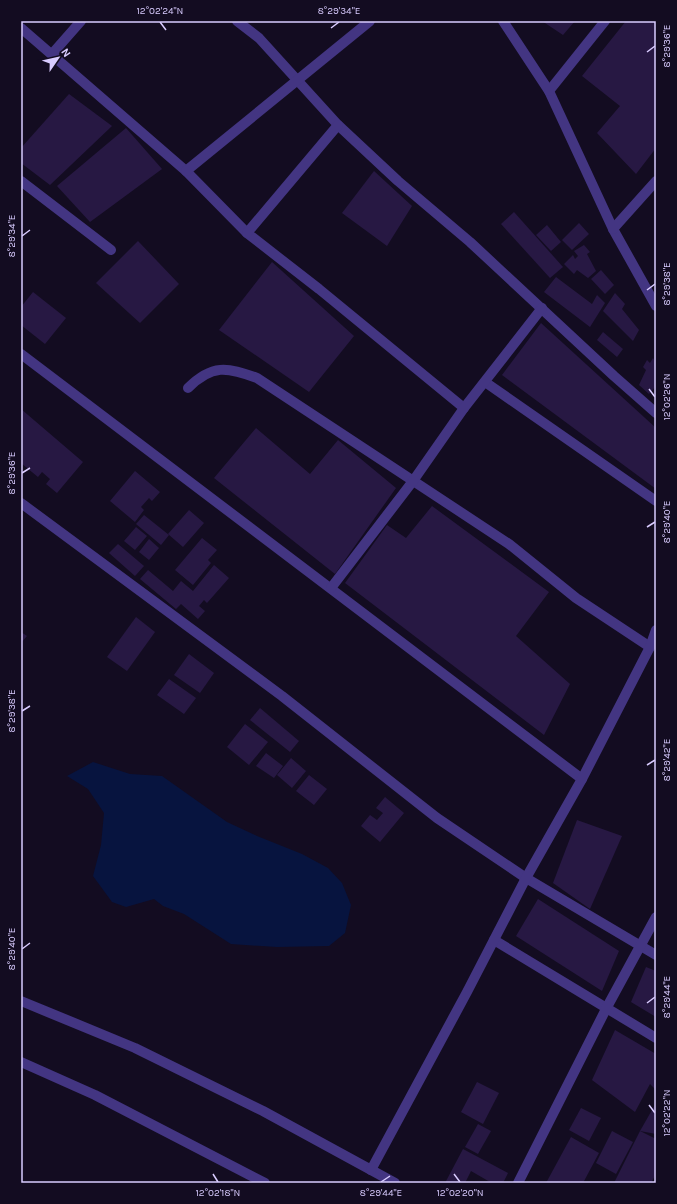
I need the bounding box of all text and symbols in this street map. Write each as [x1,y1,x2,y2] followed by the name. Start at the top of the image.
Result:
[137,5,183,17] text: 12°02'24"N
[318,5,360,17] text: 8°29'34"E
[661,25,673,67] text: 8°29'36"E
[38,38,78,78] north arrow
[58,46,73,60] text: N
[6,215,18,257] text: 8°29'34"E
[661,262,673,306] text: 8°29'38"E
[661,374,673,421] text: 12°02'26"N
[6,452,18,494] text: 8°29'36"E
[661,501,673,543] text: 8°29'40"E
[6,689,18,733] text: 8°29'38"E
[661,739,673,781] text: 8°29'42"E
[6,928,18,970] text: 8°29'40"E
[661,976,673,1018] text: 8°29'44"E
[661,1089,673,1137] text: 12°02'22"N
[196,1187,240,1199] text: 12°02'18"N
[360,1187,402,1199] text: 8°29'44"E
[436,1187,484,1199] text: 12°02'20"N

